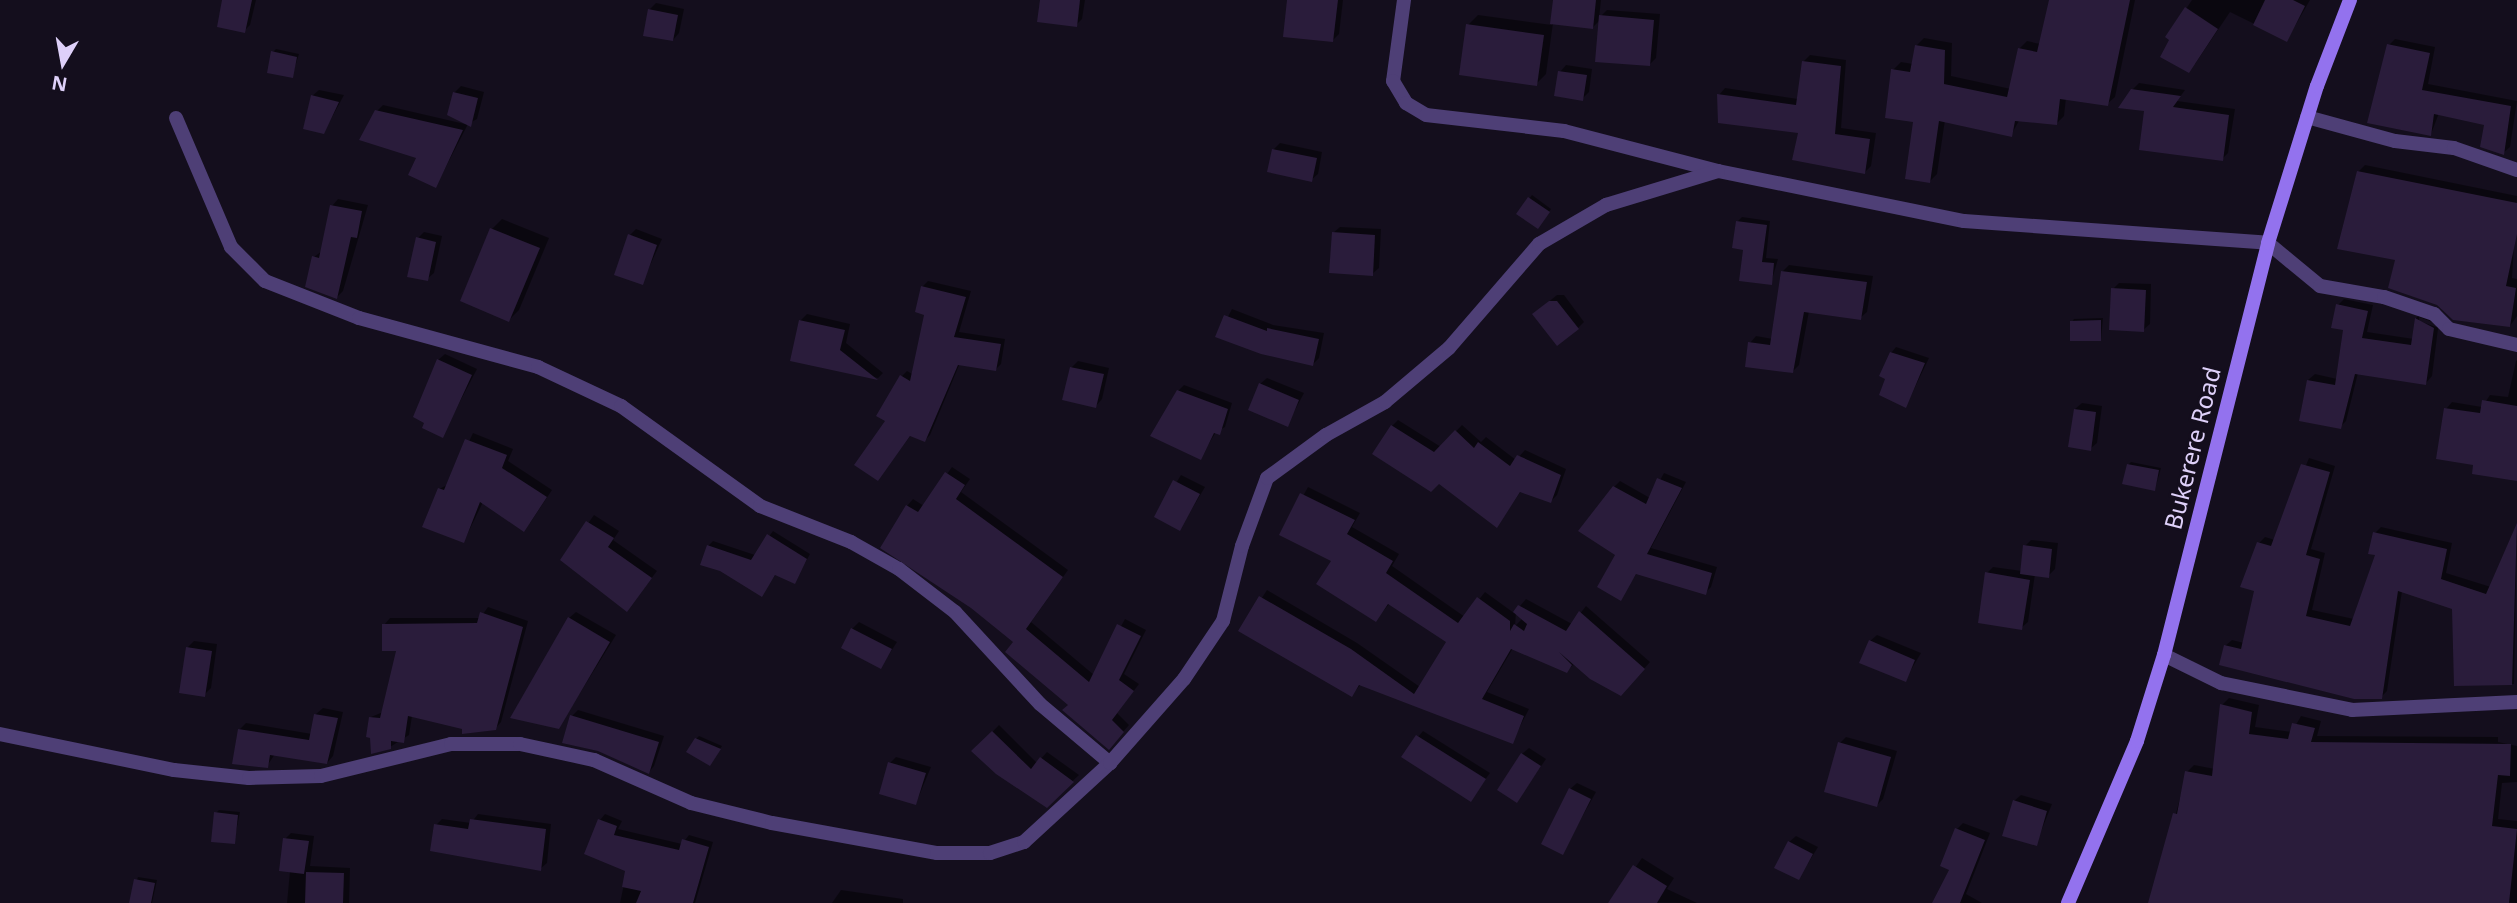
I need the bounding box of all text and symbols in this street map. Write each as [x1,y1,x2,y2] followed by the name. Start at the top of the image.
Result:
[28,28,98,98] north arrow
[49,70,69,98] text: N
[2158,364,2226,532] street label: Bukerere Road

